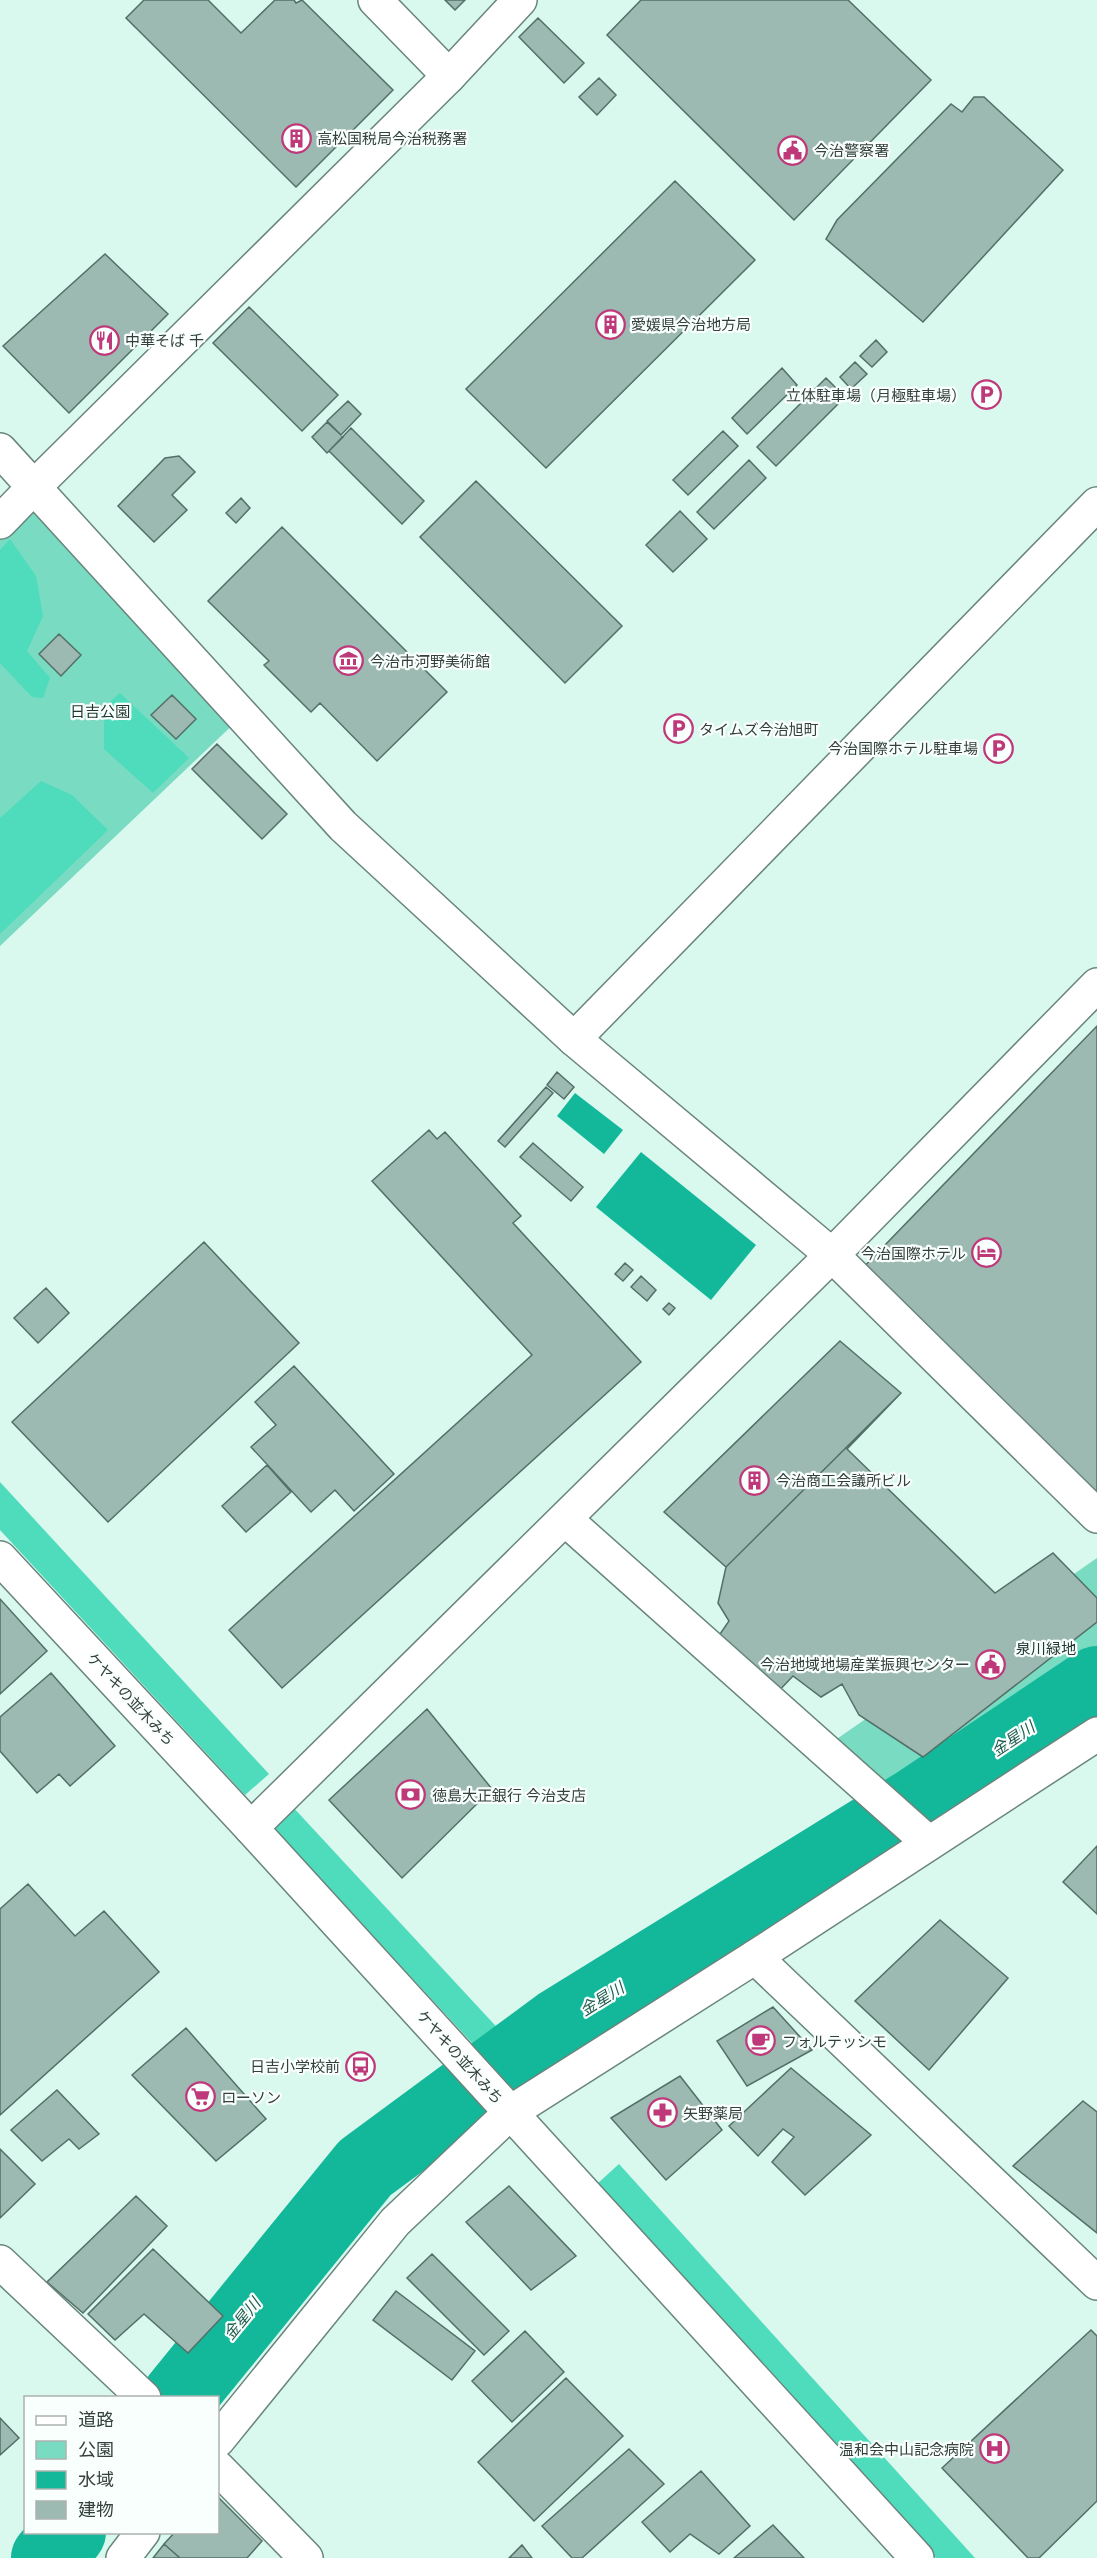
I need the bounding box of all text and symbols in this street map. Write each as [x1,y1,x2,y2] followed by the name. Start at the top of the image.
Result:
[280,122,312,154] building icon: 高松国税局今治税務署
[317,129,467,148] place label: 高松国税局今治税務署
[777,134,809,166] public building icon: 今治警察署
[814,141,889,160] place label: 今治警察署
[594,308,626,340] building icon: 愛媛県今治地方局
[631,315,751,334] place label: 愛媛県今治地方局
[88,324,120,356] restaurant icon: 中華そば 千
[125,331,204,350] place label: 中華そば 千
[971,379,1003,411] parking icon: 立体駐車場（月極駐車場）
[786,386,966,405] place label: 立体駐車場（月極駐車場）
[333,645,365,677] museum icon: 今治市河野美術館
[370,652,490,671] place label: 今治市河野美術館
[70,702,130,721] park label: 日吉公園
[662,713,694,745] parking icon: タイムズ今治旭町
[699,720,819,739] place label: タイムズ今治旭町
[983,732,1015,764] parking icon: 今治国際ホテル駐車場
[828,739,978,758] place label: 今治国際ホテル駐車場
[971,1237,1003,1269] hotel icon: 今治国際ホテル
[861,1244,966,1263] place label: 今治国際ホテル
[739,1464,771,1496] building icon: 今治商工会議所ビル
[776,1471,911,1490] place label: 今治商工会議所ビル
[1016,1639,1076,1658] park label: 泉川緑地
[975,1648,1007,1680] public building icon: 今治地域地場産業振興センター
[83,1649,179,1749] street label: ケヤキの並木みち
[760,1655,970,1674] place label: 今治地域地場産業振興センター
[988,1717,1040,1760] water label: 金星川
[395,1779,427,1811] bank icon: 徳島大正銀行 今治支店
[432,1786,586,1805] place label: 徳島大正銀行 今治支店
[577,1977,629,2020] water label: 金星川
[413,2006,507,2108] street label: ケヤキの並木みち
[745,2025,777,2057] cafe icon: フォルテッシモ
[782,2032,887,2051] place label: フォルテッシモ
[345,2050,377,2082] bus stop icon: 日吉小学校前
[250,2057,340,2076] place label: 日吉小学校前
[184,2081,216,2113] supermarket icon: ローソン
[221,2088,281,2107] place label: ローソン
[646,2097,678,2129] pharmacy icon: 矢野薬局
[683,2104,743,2123] place label: 矢野薬局
[220,2293,266,2344] water label: 金星川
[24,2396,219,2534] legend
[78,2409,114,2431] text: 道路
[979,2433,1011,2465] hospital icon: 温和会中山記念病院
[78,2439,114,2461] text: 公園
[839,2440,974,2459] place label: 温和会中山記念病院
[78,2469,114,2491] text: 水域
[78,2499,114,2521] text: 建物

